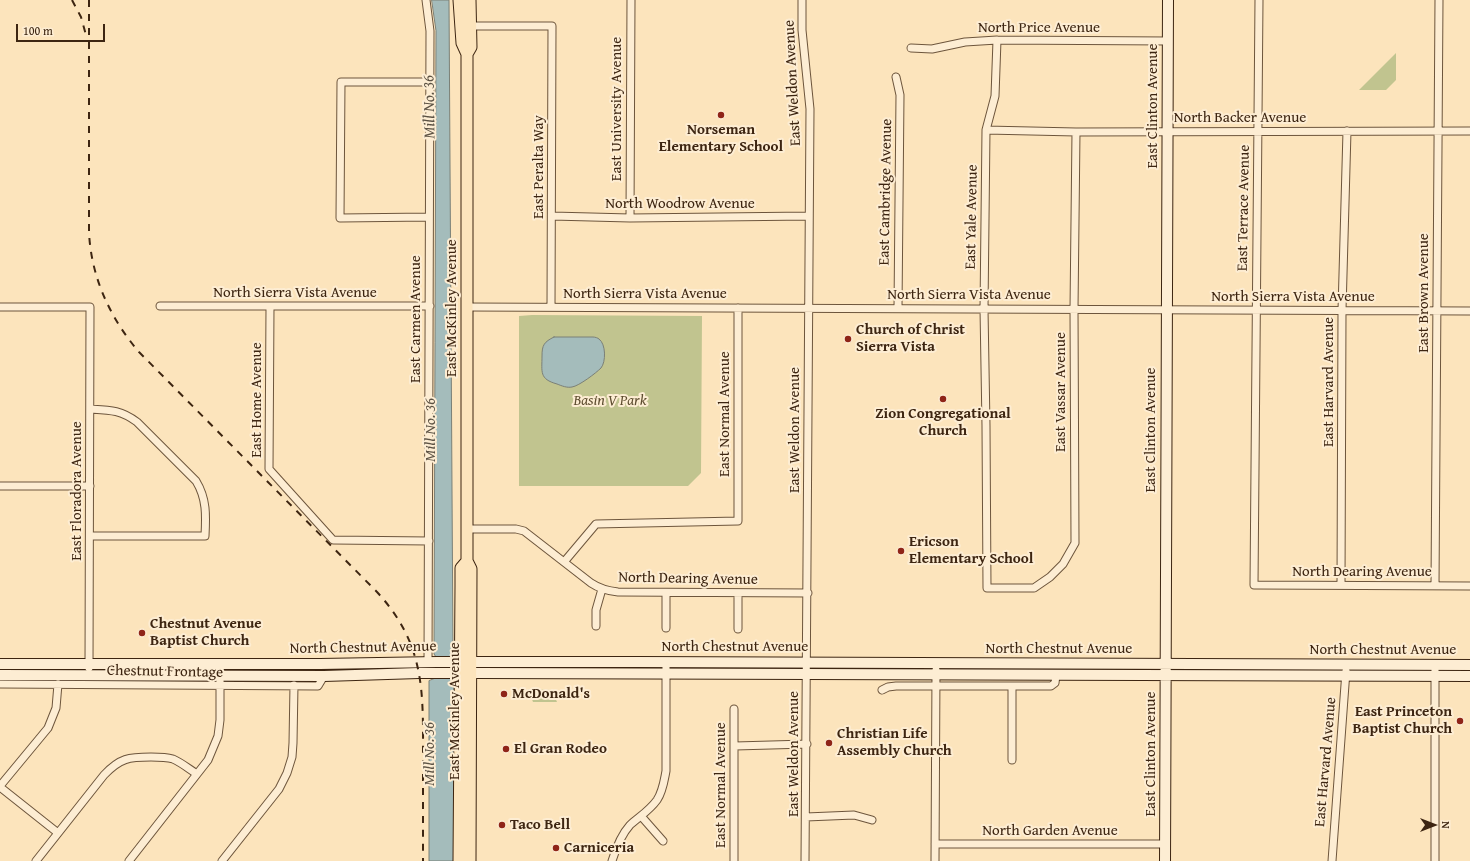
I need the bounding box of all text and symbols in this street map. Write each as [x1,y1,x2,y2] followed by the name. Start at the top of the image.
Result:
[18,16,107,42] scale bar
[978,19,1100,37] street label: North Price Avenue
[781,20,805,146] street label: East Weldon Avenue
[23,22,53,39] text: 100 m
[608,37,626,181] street label: East University Avenue
[1144,44,1162,168] street label: East Clinton Avenue
[420,75,440,139] water label: Mill No. 36
[1174,109,1306,127] street label: North Backer Avenue
[716,110,726,120] marker: Norseman Elementary School
[530,115,548,219] street label: East Peralta Way
[876,118,896,266] street label: East Cambridge Avenue
[659,121,783,156] place label: Norseman Elementary School
[1234,145,1254,271] street label: East Terrace Avenue
[962,164,982,270] street label: East Yale Avenue
[605,195,755,213] street label: North Woodrow Avenue
[1415,233,1433,353] street label: East Brown Avenue
[443,239,461,377] street label: East McKinley Avenue
[407,255,425,383] street label: East Carmen Avenue
[213,284,377,302] street label: North Sierra Vista Avenue
[563,285,727,303] street label: North Sierra Vista Avenue
[887,286,1051,304] street label: North Sierra Vista Avenue
[1211,288,1375,306] street label: North Sierra Vista Avenue
[1320,317,1338,447] street label: East Harvard Avenue
[856,321,965,356] place label: Church of Christ Sierra Vista
[1052,332,1070,452] street label: East Vassar Avenue
[843,334,853,344] marker: Church of Christ Sierra Vista
[248,342,266,458] street label: East Home Avenue
[716,351,734,477] street label: East Normal Avenue
[786,367,804,493] street label: East Weldon Avenue
[1142,368,1160,492] street label: East Clinton Avenue
[574,392,646,410] park label: Basin V Park
[938,394,948,404] marker: Zion Congregational Church
[421,398,441,462] water label: Mill No. 36
[875,405,1011,440] place label: Zion Congregational Church
[68,421,86,561] street label: East Floradora Avenue
[909,533,1033,568] place label: Ericson Elementary School
[896,546,906,556] marker: Ericson Elementary School
[1292,563,1432,581] street label: North Dearing Avenue
[618,569,758,589] street label: North Dearing Avenue
[150,615,262,650] place label: Chestnut Avenue Baptist Church
[137,628,147,638] marker: Chestnut Avenue Baptist Church
[289,638,437,658] street label: North Chestnut Avenue
[662,638,808,656] street label: North Chestnut Avenue
[986,640,1132,658] street label: North Chestnut Avenue
[1310,641,1456,659] street label: North Chestnut Avenue
[446,642,464,780] street label: East McKinley Avenue
[107,662,223,682] street label: Chestnut Frontage
[512,685,590,703] place label: McDonald's
[499,689,509,699] marker: McDonald's
[785,691,803,817] street label: East Weldon Avenue
[1142,692,1160,816] street label: East Clinton Avenue
[1311,696,1341,828] street label: East Harvard Avenue
[1353,703,1452,738] place label: East Princeton Baptist Church
[1455,716,1465,726] marker: East Princeton Baptist Church
[420,722,440,786] water label: Mill No. 36
[712,722,730,848] street label: East Normal Avenue
[837,725,952,760] place label: Christian Life Assembly Church
[824,738,834,748] marker: Christian Life Assembly Church
[514,740,607,758] place label: El Gran Rodeo
[501,744,511,754] marker: El Gran Rodeo
[1414,805,1454,845] north arrow
[510,816,570,834] place label: Taco Bell
[497,820,507,830] marker: Taco Bell
[1438,821,1454,829] text: N
[982,822,1118,840] street label: North Garden Avenue
[564,839,634,857] place label: Carniceria
[551,843,561,853] marker: Carniceria

